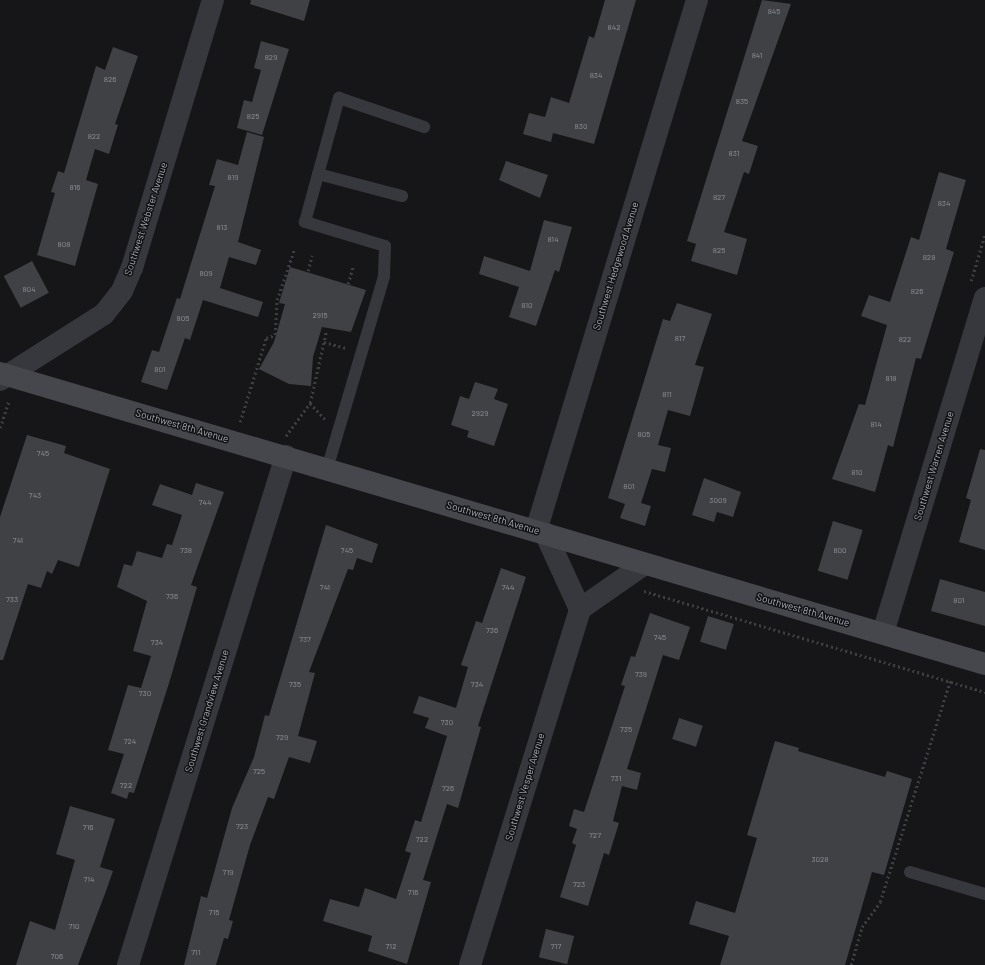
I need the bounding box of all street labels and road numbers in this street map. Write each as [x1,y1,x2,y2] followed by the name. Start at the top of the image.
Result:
[122,161,170,277] street label: Southwest Webster Avenue
[591,200,641,332] street label: Southwest Hedgewood Avenue
[134,407,230,445] street label: Southwest 8th Avenue
[912,410,956,522] street label: Southwest Warren Avenue
[445,499,541,537] street label: Southwest 8th Avenue
[755,591,851,629] street label: Southwest 8th Avenue
[183,648,231,774] street label: Southwest Grandview Avenue
[503,732,547,842] street label: Southwest Vesper Avenue

